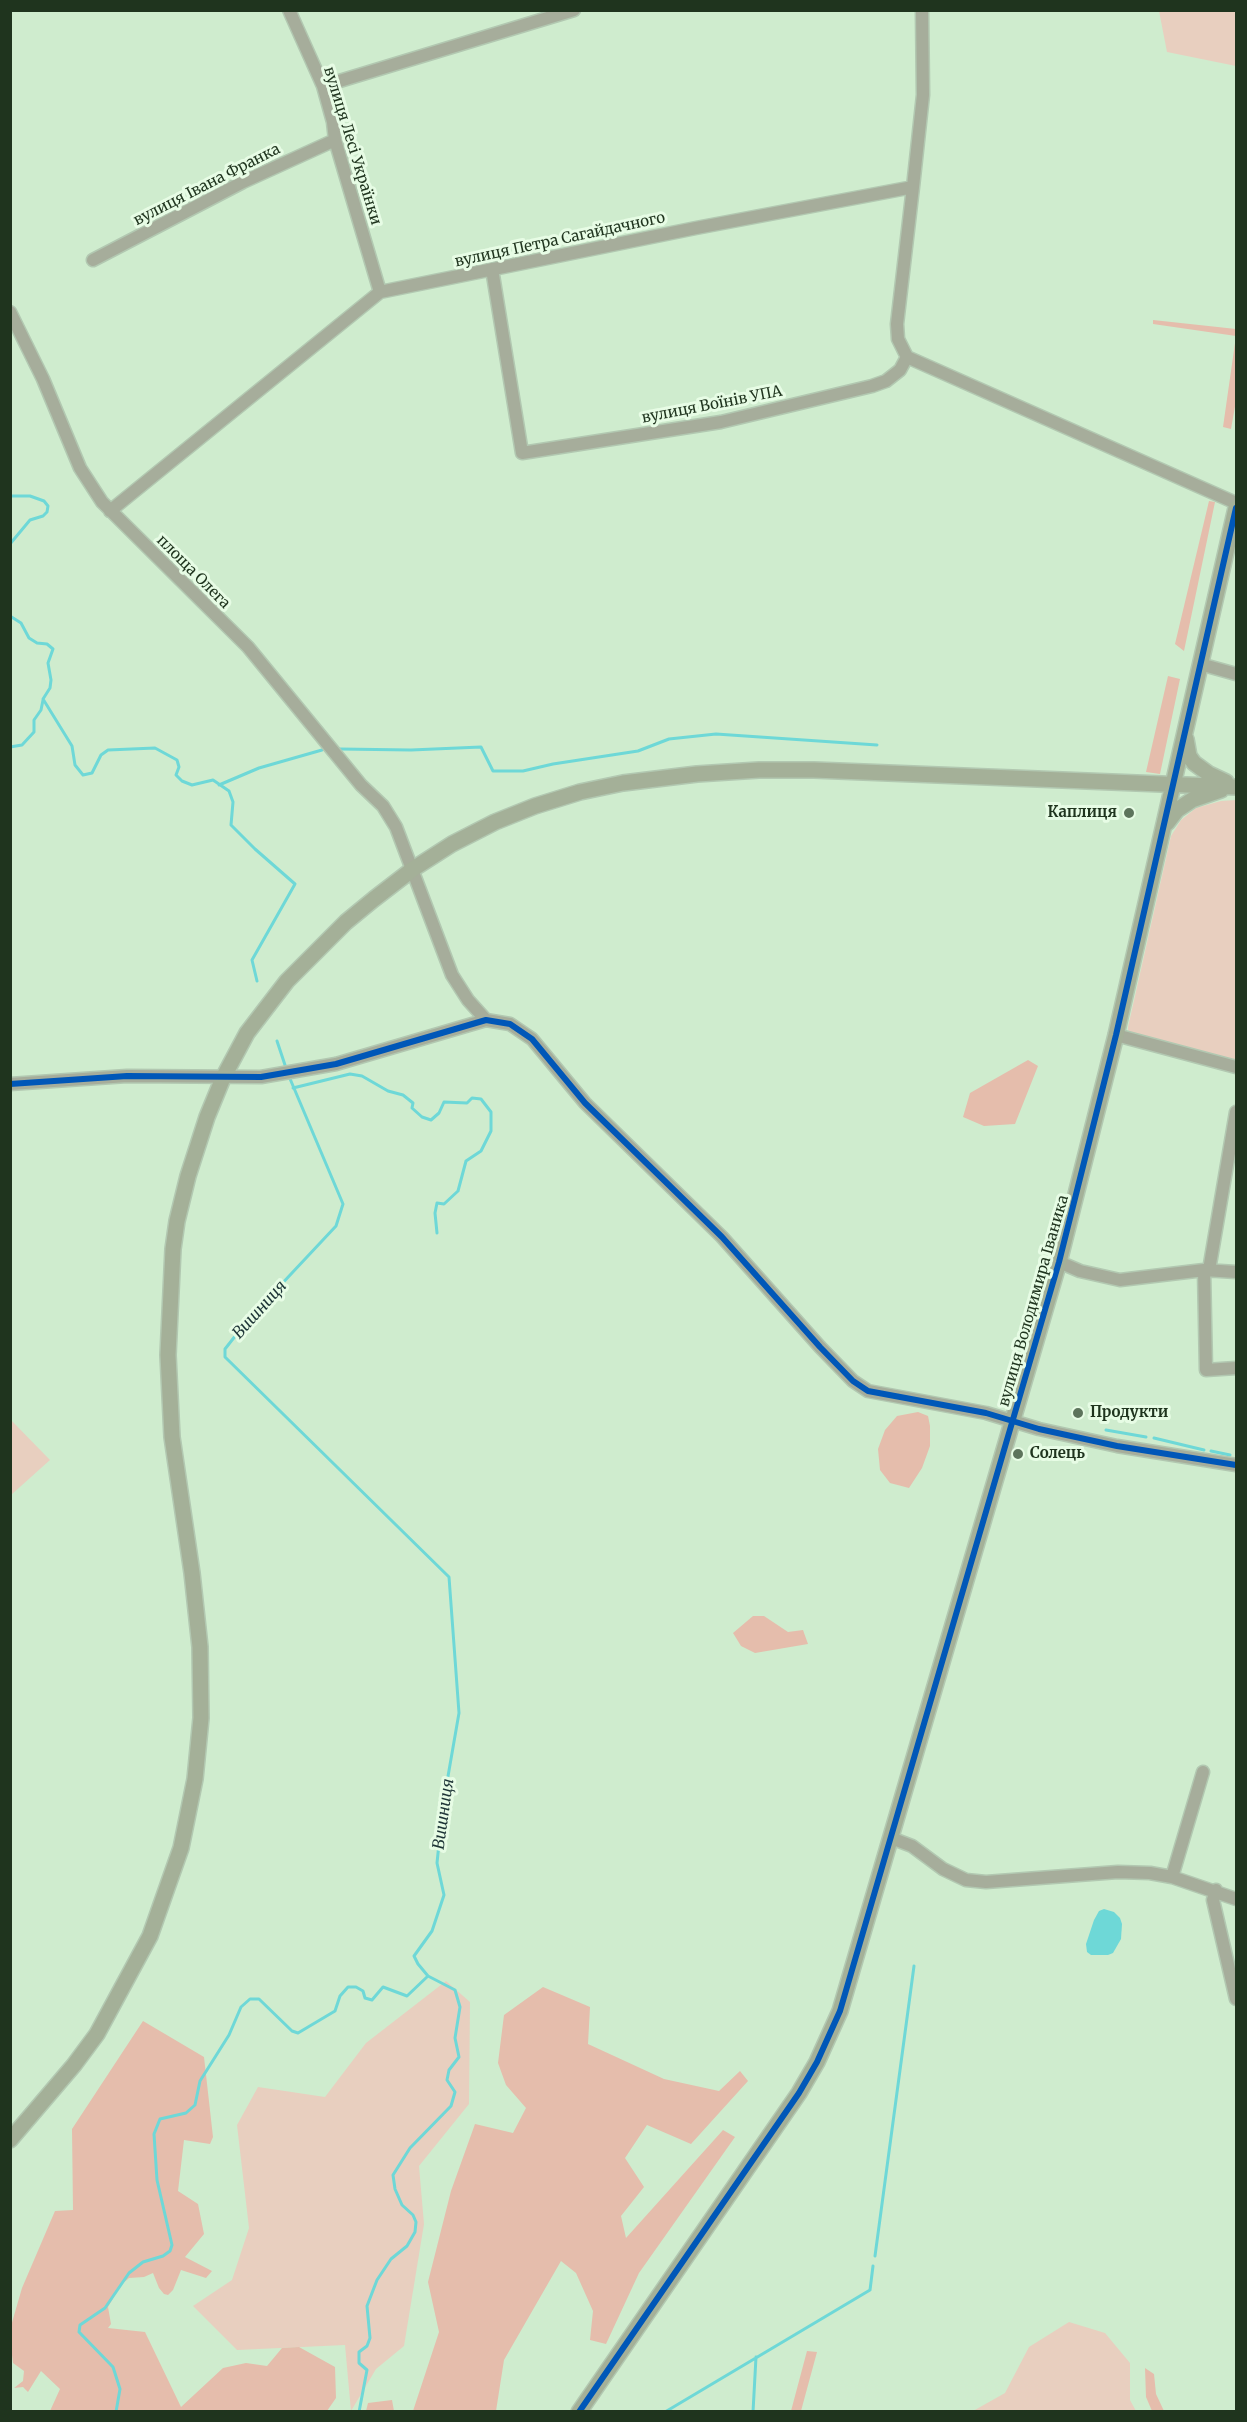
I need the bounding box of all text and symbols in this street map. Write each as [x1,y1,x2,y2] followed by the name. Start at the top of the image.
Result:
[319,65,385,227] street label: вулиця Лесі Українки
[131,140,283,230] street label: вулиця Івана Франка
[453,209,667,271] street label: вулиця Петра Сагайдачного
[640,383,784,427] street label: вулиця Воїнів УПА
[153,532,233,612] street label: площа Олега
[1048,804,1117,822] place label: Каплиця
[1122,806,1136,820] marker: Каплиця
[995,1193,1073,1409] street label: вулиця Володимира Іваника
[229,1277,291,1343] water label: Вишниця
[1090,1404,1168,1422] place label: Продукти
[1071,1406,1085,1420] marker: Продукти
[1030,1445,1085,1463] place label: Солець
[1011,1447,1025,1461] marker: Солець
[430,1777,458,1851] water label: Вишниця

